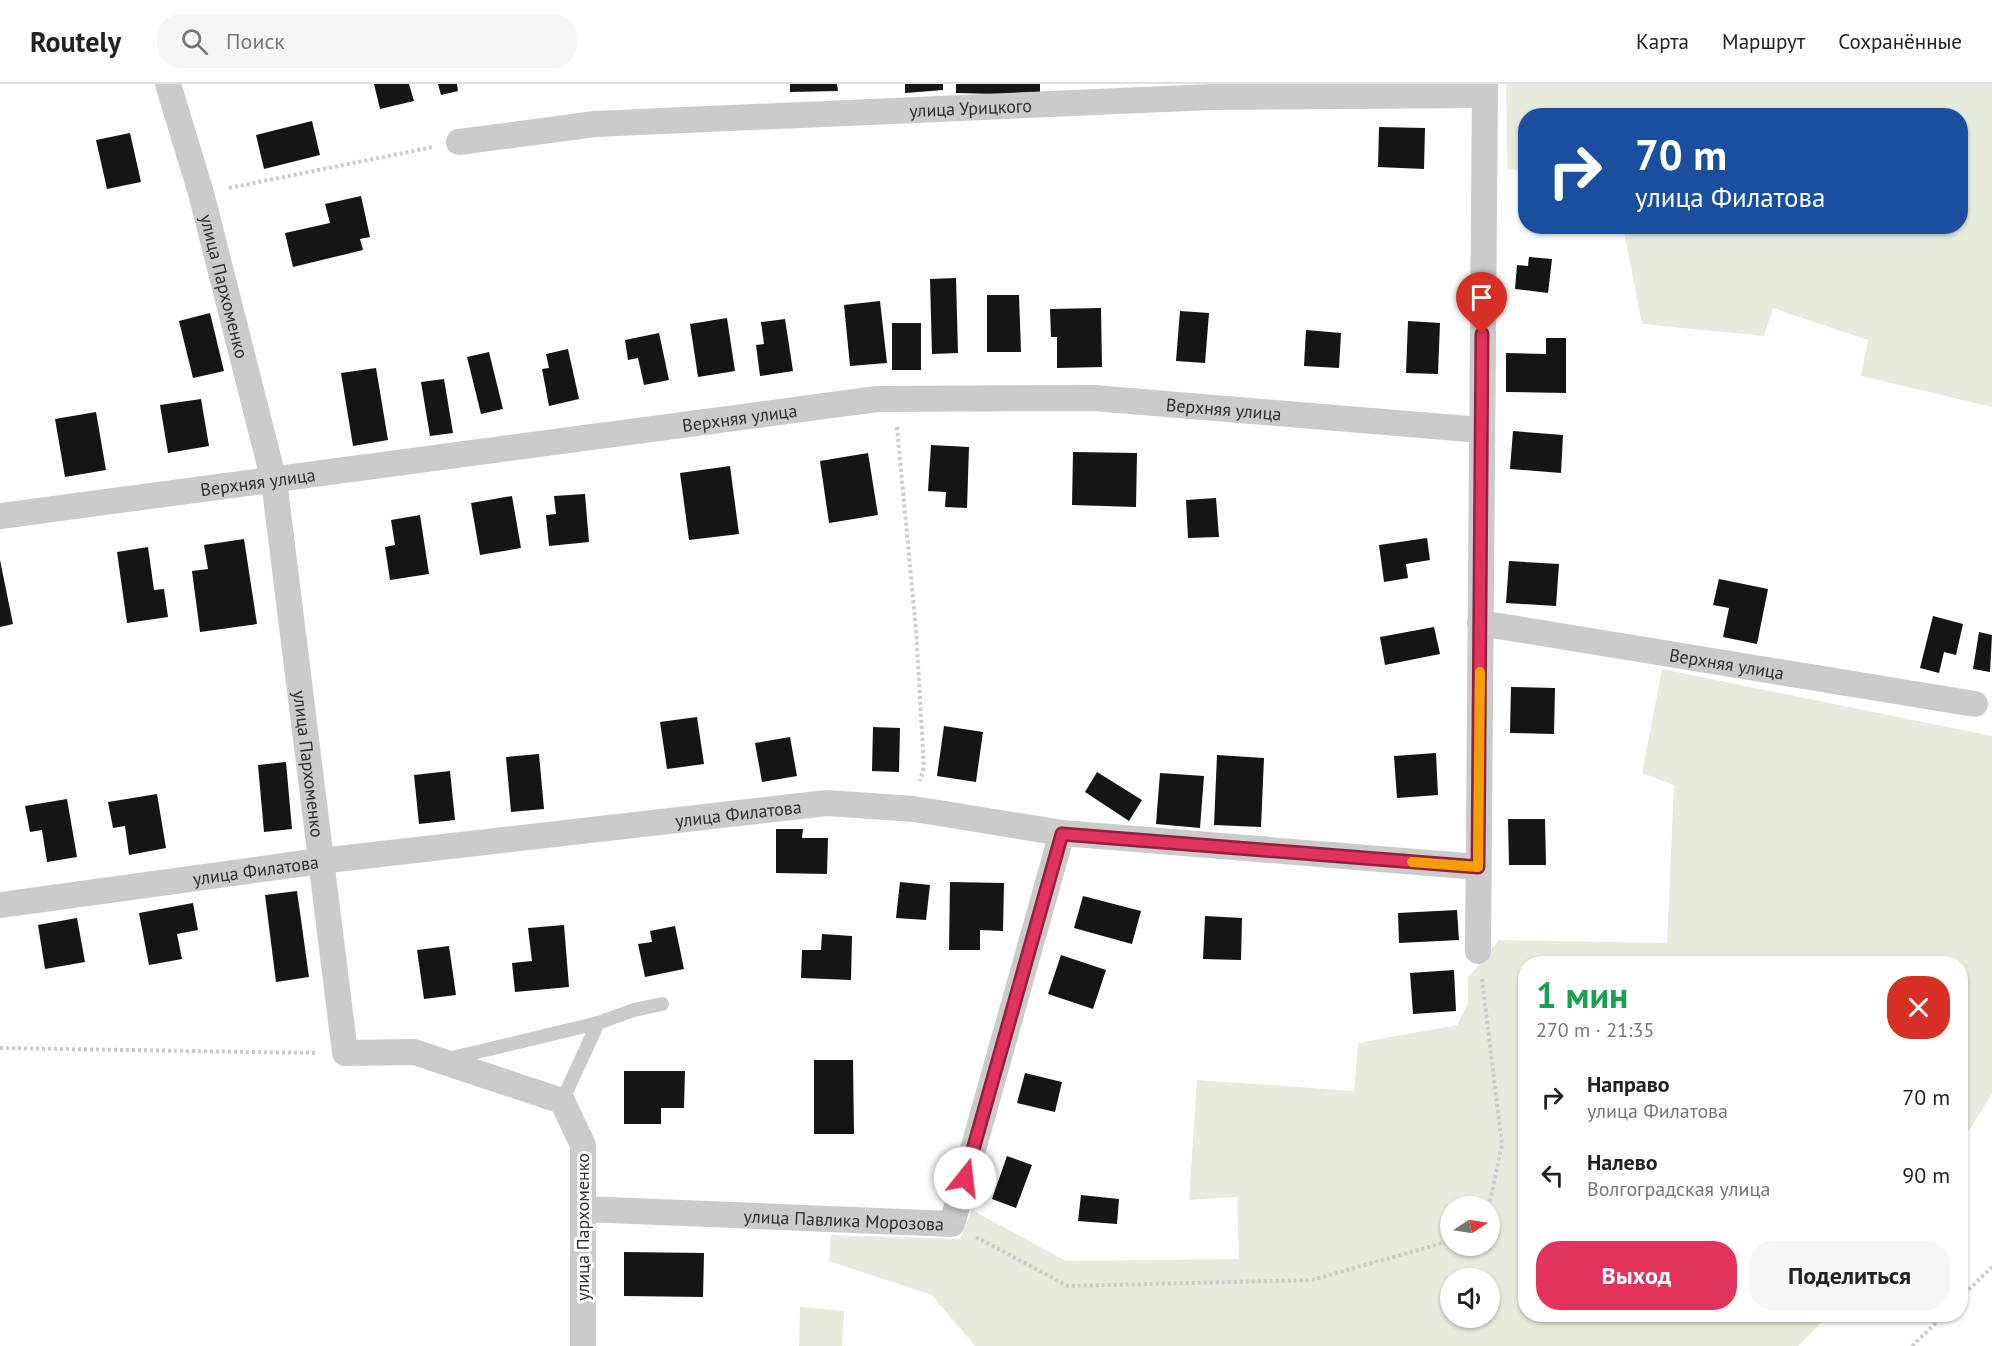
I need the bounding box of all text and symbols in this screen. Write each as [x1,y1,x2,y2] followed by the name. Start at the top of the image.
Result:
[157,14,577,68] search box
[30,23,121,60] text: Routely
[178,25,211,58] icon: search
[226,27,285,55] text: Поиск
[1636,28,1689,55] text: Карта
[1722,28,1805,55] text: Маршрут
[1838,28,1962,55] text: Сохранённые
[909,93,1032,122] street label: улица Урицкого
[1635,127,1727,182] text: 70 m
[1536,132,1614,210] icon: right
[1635,180,1825,214] text: улица Филатова
[195,212,254,361] street label: улица Пархоменко
[1456,272,1507,334] pin
[1465,281,1498,314] icon: arrive
[1165,392,1282,425] street label: Верхняя улица
[681,398,798,436] street label: Верхняя улица
[199,463,317,501] street label: Верхняя улица
[1668,643,1786,684] street label: Верхняя улица
[289,689,330,839] street label: улица Пархоменко
[674,795,803,832] street label: улица Филатова
[191,850,320,890] street label: улица Филатова
[1536,971,1628,1018] text: 1 мин
[1887,976,1950,1039] button: close
[1536,1017,1654,1043] text: 270 m · 21:35
[1587,1070,1670,1098] text: Направо
[1536,1081,1569,1114] icon: right
[1902,1083,1950,1111] text: 70 m
[1587,1098,1728,1124] text: улица Филатова
[933,1146,997,1210] position arrow
[1587,1148,1658,1176] text: Налево
[571,1153,594,1301] street label: улица Пархоменко
[1536,1159,1569,1192] icon: left
[1902,1161,1950,1189] text: 90 m
[1587,1176,1770,1202] text: Волгоградская улица
[1440,1196,1500,1256] north arrow
[1440,1196,1500,1328] map controls
[743,1204,944,1235] street label: улица Павлика Морозова
[1536,1241,1737,1310] button: Выход
[1749,1241,1950,1310] button: Поделиться
[1440,1268,1500,1328] button: sound

